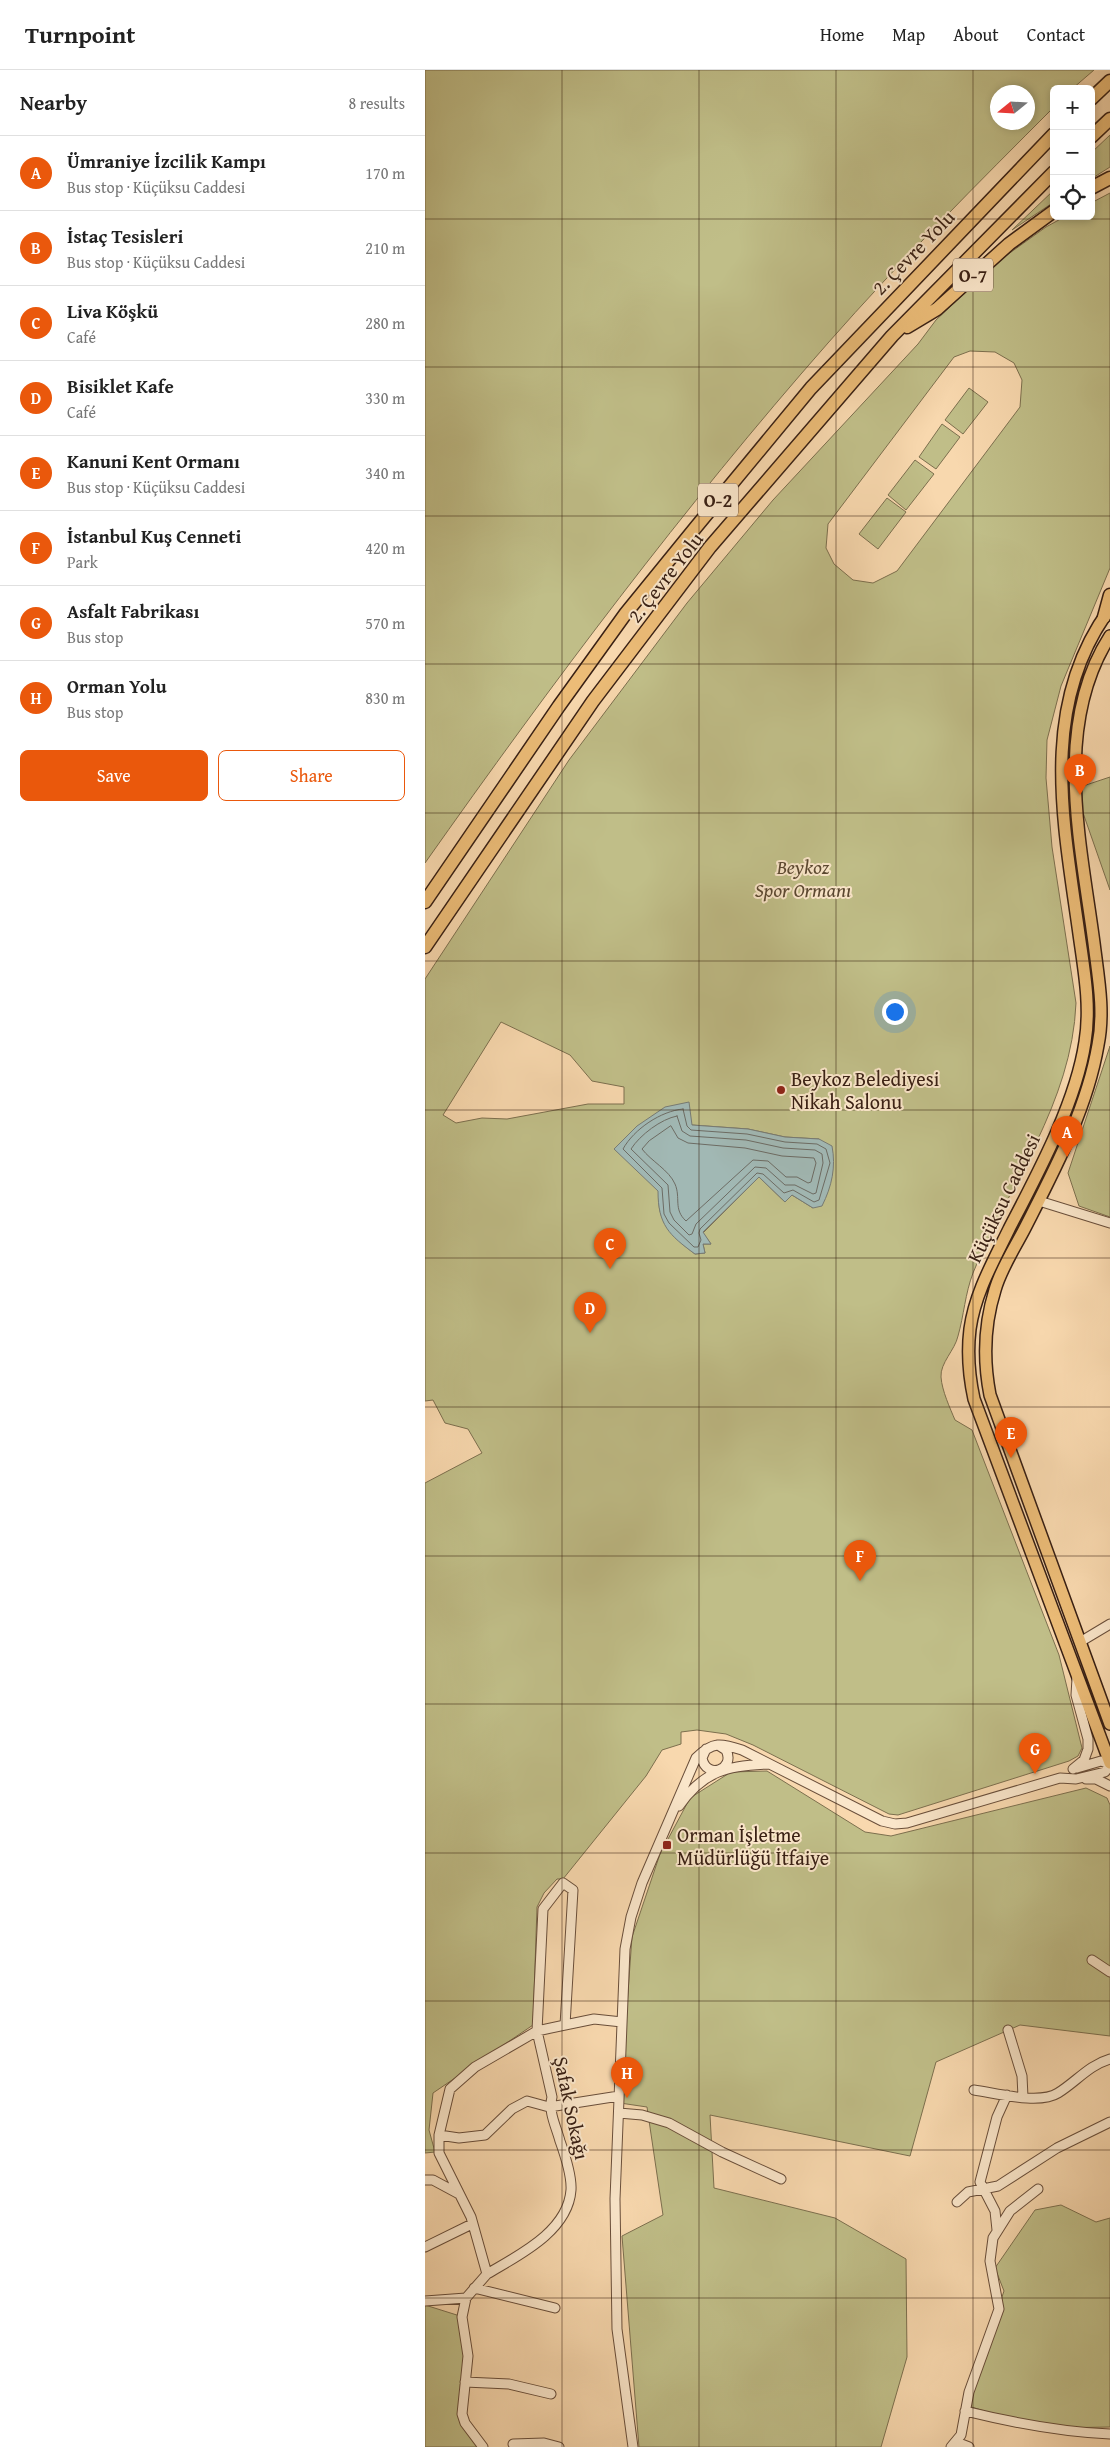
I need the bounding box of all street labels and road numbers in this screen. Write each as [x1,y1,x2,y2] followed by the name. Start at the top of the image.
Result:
[865,203,961,301] street label: 2. Çevre Yolu
[953,258,993,292] road number: O-7
[698,484,738,516] road number: O-2
[620,525,710,629] street label: 2. Çevre Yolu
[959,1128,1047,1267] street label: Küçüksu Caddesi
[547,2054,597,2163] street label: Şafak Sokağı

